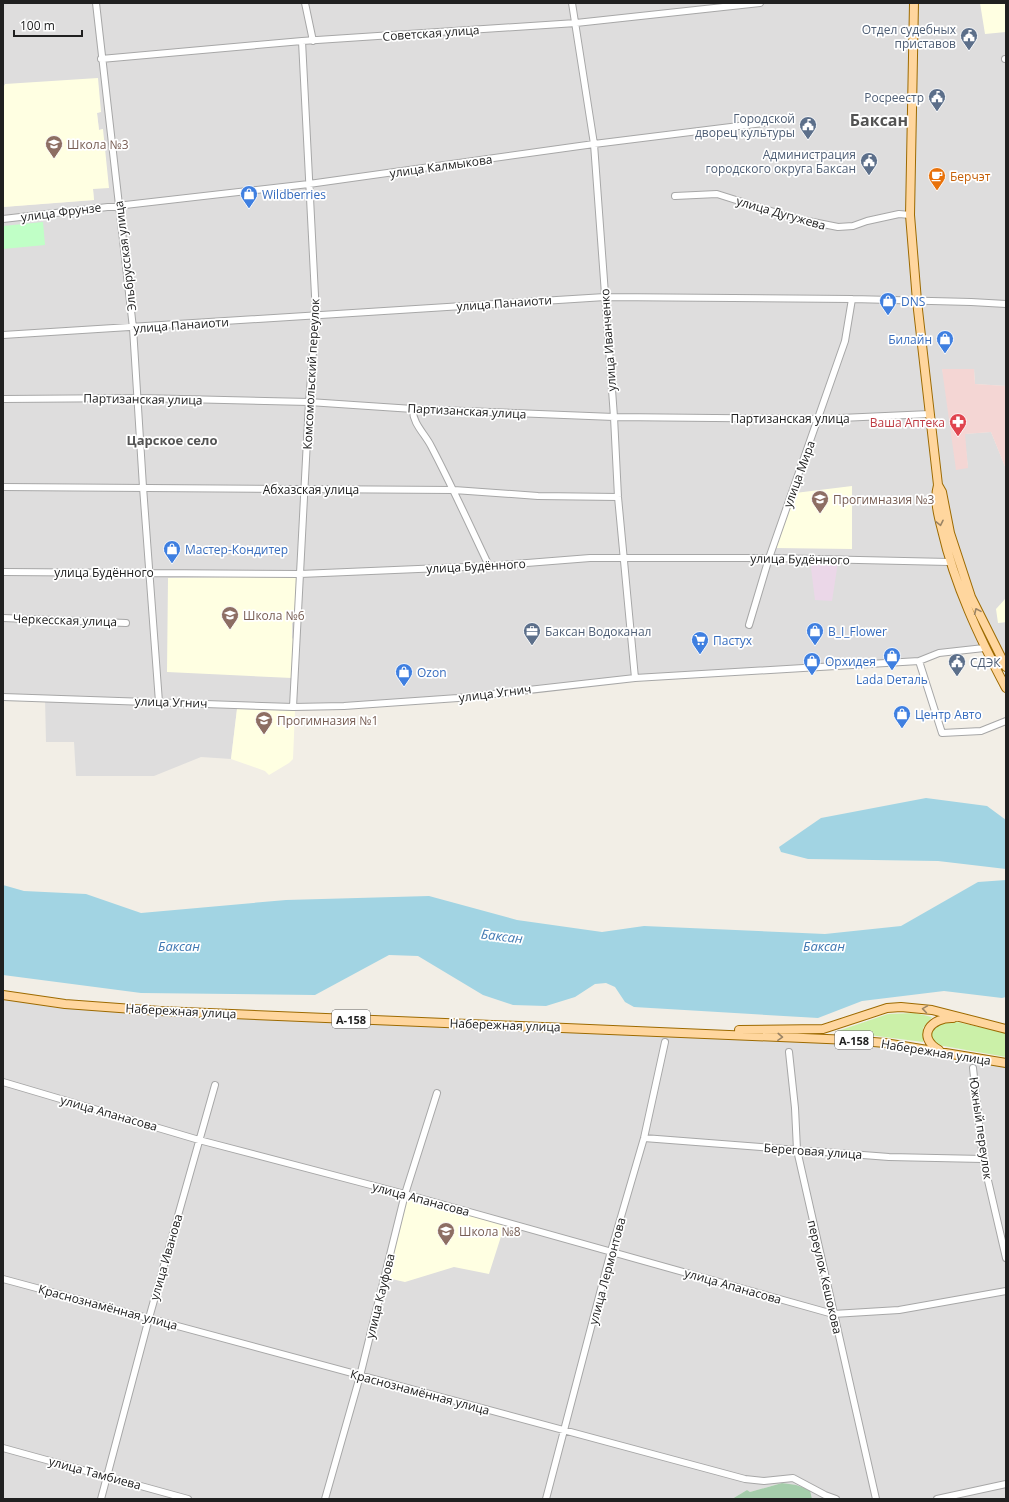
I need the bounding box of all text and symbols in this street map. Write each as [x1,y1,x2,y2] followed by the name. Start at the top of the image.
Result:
[14,12,82,38] scale bar
[20,17,55,34] text: 100 m
[382,21,480,45] street label: Советская улица
[862,21,957,52] place label: Отдел судебных приставов
[959,26,979,51] public building icon: Отдел судебных приставов
[927,87,947,112] public building icon: Росреестр
[864,89,924,106] place label: Росреестр
[850,109,908,131] district label: Баксан
[695,110,795,141] place label: Городской дворец культуры
[798,115,818,140] public building icon: Городской дворец культуры
[44,134,64,159] school or university icon: Школа №3
[67,136,129,153] place label: Школа №3
[706,146,856,177] place label: Администрация городского округа Баксан
[388,150,494,182] street label: улица Калмыкова
[859,151,879,176] public building icon: Администрация городского округа Баксан
[927,166,947,191] cafe icon: Берчэт
[950,168,991,185] place label: Берчэт
[239,184,259,209] shop icon: Wildberries
[262,186,326,203] place label: Wildberries
[734,192,828,234] street label: улица Дугужева
[20,199,102,225] street label: улица Фрунзе
[110,200,140,312] street label: Эльбрусская улица
[596,288,620,392] street label: улица Иванченко
[456,291,552,315] street label: улица Панаиоти
[878,291,898,316] shop icon: DNS
[901,293,925,310] place label: DNS
[299,297,323,450] street label: Комсомольский переулок
[133,313,229,337] street label: улица Панаиоти
[935,329,955,354] shop icon: Билайн
[888,331,932,348] place label: Билайн
[83,389,203,409] street label: Партизанская улица
[407,399,527,423] street label: Партизанская улица
[730,410,850,427] street label: Партизанская улица
[948,412,968,437] pharmacy icon: Ваша Аптека
[870,414,945,431] place label: Ваша Аптека
[127,431,217,449] district label: Царское село
[779,438,819,510] street label: улица Мира
[263,481,359,498] street label: Абхазская улица
[810,489,830,514] school or university icon: Прогимназия №3
[833,491,935,508] place label: Прогимназия №3
[936,520,944,526] one-way arrow
[162,539,182,564] shop icon: Мастер-Кондитер
[185,541,288,558] place label: Мастер-Кондитер
[750,550,850,568] street label: улица Будённого
[426,555,526,577] street label: улица Будённого
[54,564,154,581] street label: улица Будённого
[220,605,240,630] school or university icon: Школа №6
[243,607,305,624] place label: Школа №6
[974,607,982,615] one-way arrow
[13,610,117,630] street label: Черкесская улица
[522,621,542,646] office icon: Баксан Водоканал
[805,621,825,646] shop icon: B_I_Flower
[545,623,651,640] place label: Баксан Водоканал
[828,623,887,640] place label: B_I_Flower
[690,630,710,655] supermarket icon: Пастух
[713,632,753,649] place label: Пастух
[882,646,902,671] shop icon: Lada Dеталь
[802,651,822,676] shop icon: Орхидея
[947,652,967,677] public building icon: СДЭК
[825,653,876,670] place label: Орхидея
[970,654,1001,671] place label: СДЭК
[394,662,414,687] shop icon: Ozon
[417,664,447,681] place label: Ozon
[856,671,928,688] place label: Lada Dеталь
[458,680,532,706] street label: улица Угнич
[134,692,208,712] street label: улица Угнич
[892,704,912,729] shop icon: Центр Авто
[915,706,982,723] place label: Центр Авто
[254,710,274,735] school or university icon: Прогимназия №1
[277,712,378,729] place label: Прогимназия №1
[480,925,524,948] water label: Баксан
[158,937,200,955] water label: Баксан
[803,937,845,955] water label: Баксан
[125,1000,237,1022] street label: Набережная улица
[922,1005,928,1014] one-way arrow
[332,1010,370,1028] road number: А-158
[449,1015,561,1035] street label: Набережная улица
[835,1031,873,1049] road number: А-158
[777,1032,783,1041] one-way arrow
[880,1035,992,1069] street label: Набережная улица
[965,1076,997,1181] street label: Южный переулок
[58,1091,160,1135] street label: улица Апанасова
[763,1139,863,1163] street label: Береговая улица
[370,1178,472,1220] street label: улица Апанасова
[146,1212,186,1302] street label: улица Иванова
[585,1215,629,1327] street label: улица Лермонтова
[804,1218,846,1336] street label: переулок Кешокова
[436,1221,456,1246] school or university icon: Школа №8
[459,1223,521,1240] place label: Школа №8
[361,1252,399,1340] street label: улица Кауфова
[682,1264,784,1308] street label: улица Апанасова
[36,1280,180,1334] street label: Краснознамённая улица
[348,1365,492,1419] street label: Краснознамённая улица
[47,1453,143,1493] street label: улица Тамбиева

